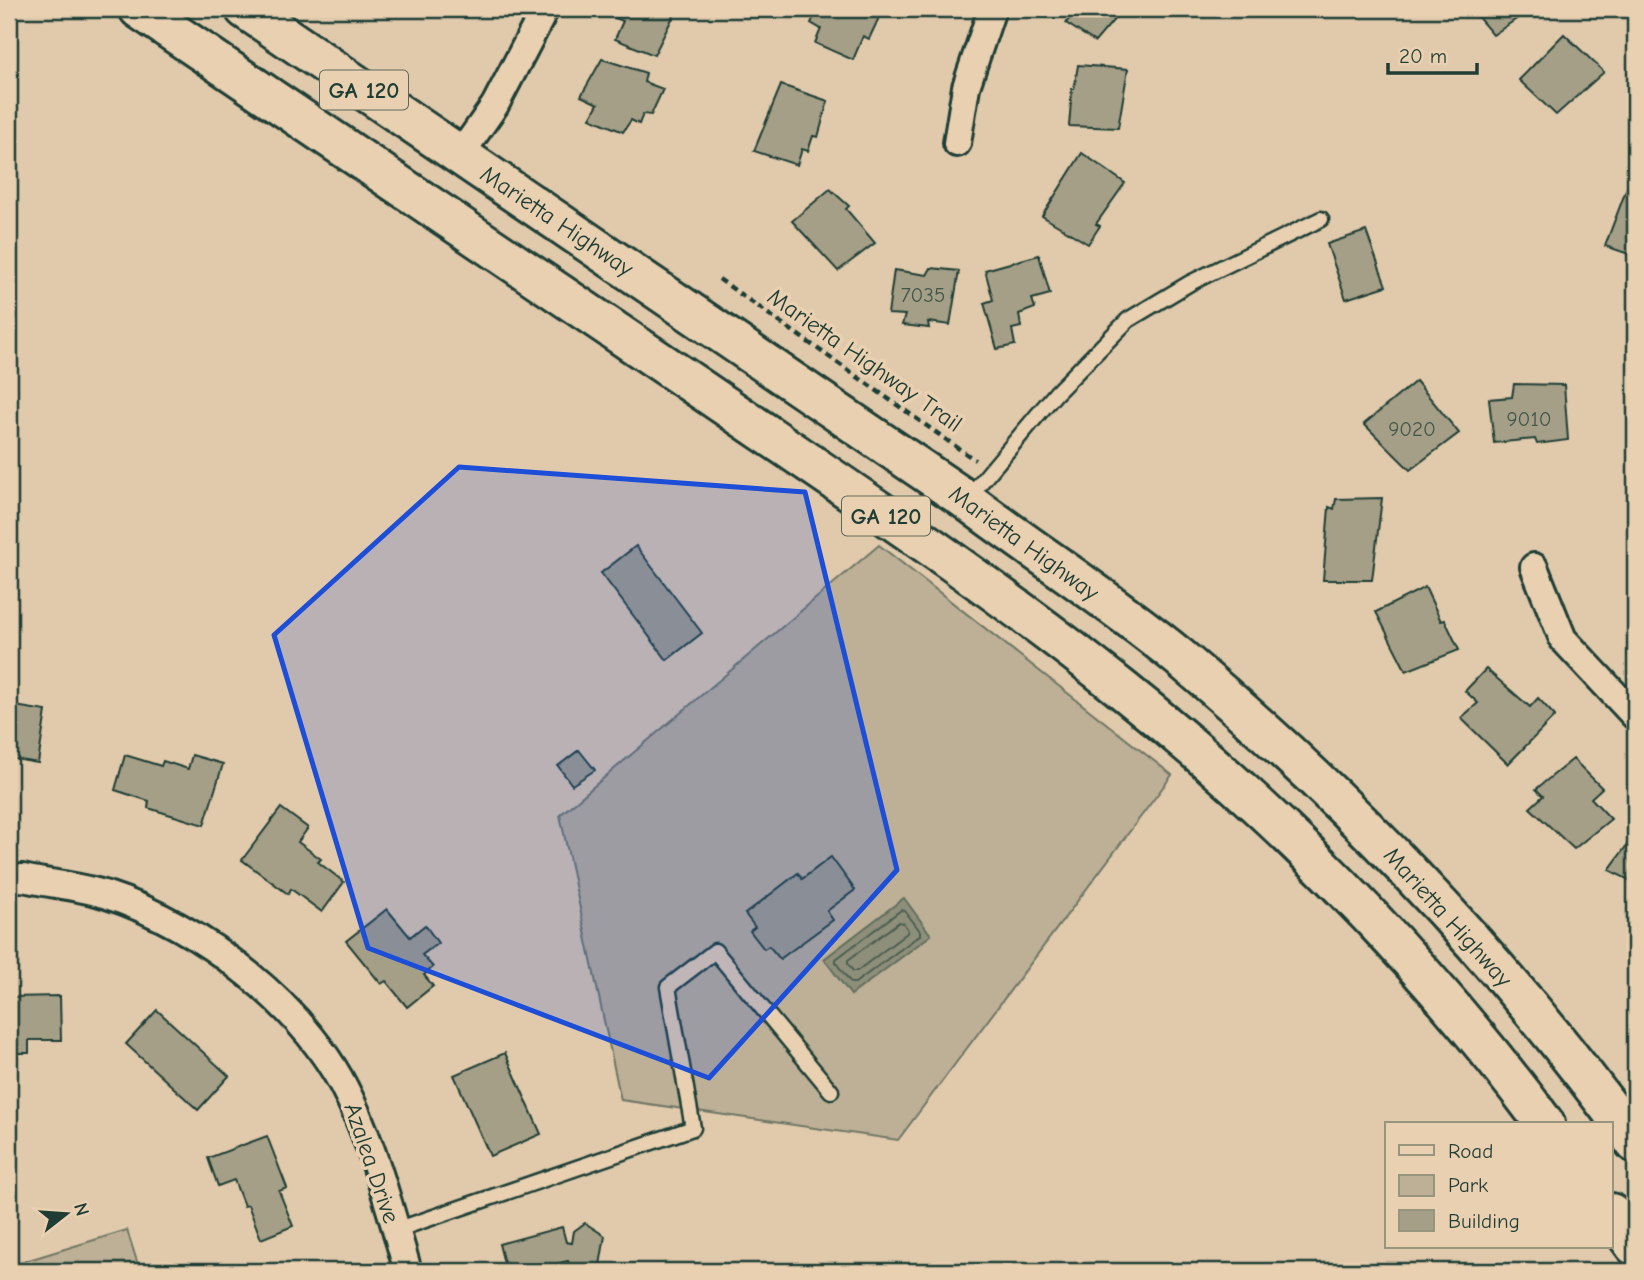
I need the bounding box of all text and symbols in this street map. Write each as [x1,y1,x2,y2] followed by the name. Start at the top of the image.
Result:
[1388,32,1478,76] scale bar
[1399,44,1447,68] text: 20 m
[320,71,408,110] road number: GA 120
[475,160,639,283] street label: Marietta Highway
[762,282,968,438] street label: Marietta Highway Trail
[901,283,945,307] house number: 7035
[1506,407,1552,431] house number: 9010
[1388,417,1436,441] house number: 9020
[944,479,1105,607] street label: Marietta Highway
[842,496,930,536] road number: GA 120
[1378,841,1518,993] street label: Marietta Highway
[338,1099,406,1227] street label: Azalea Drive
[1385,1122,1612,1248] legend
[1448,1139,1493,1163] text: Road
[1448,1173,1488,1197] text: Park
[32,1178,102,1248] north arrow
[69,1200,94,1218] text: N
[1448,1209,1520,1233] text: Building

